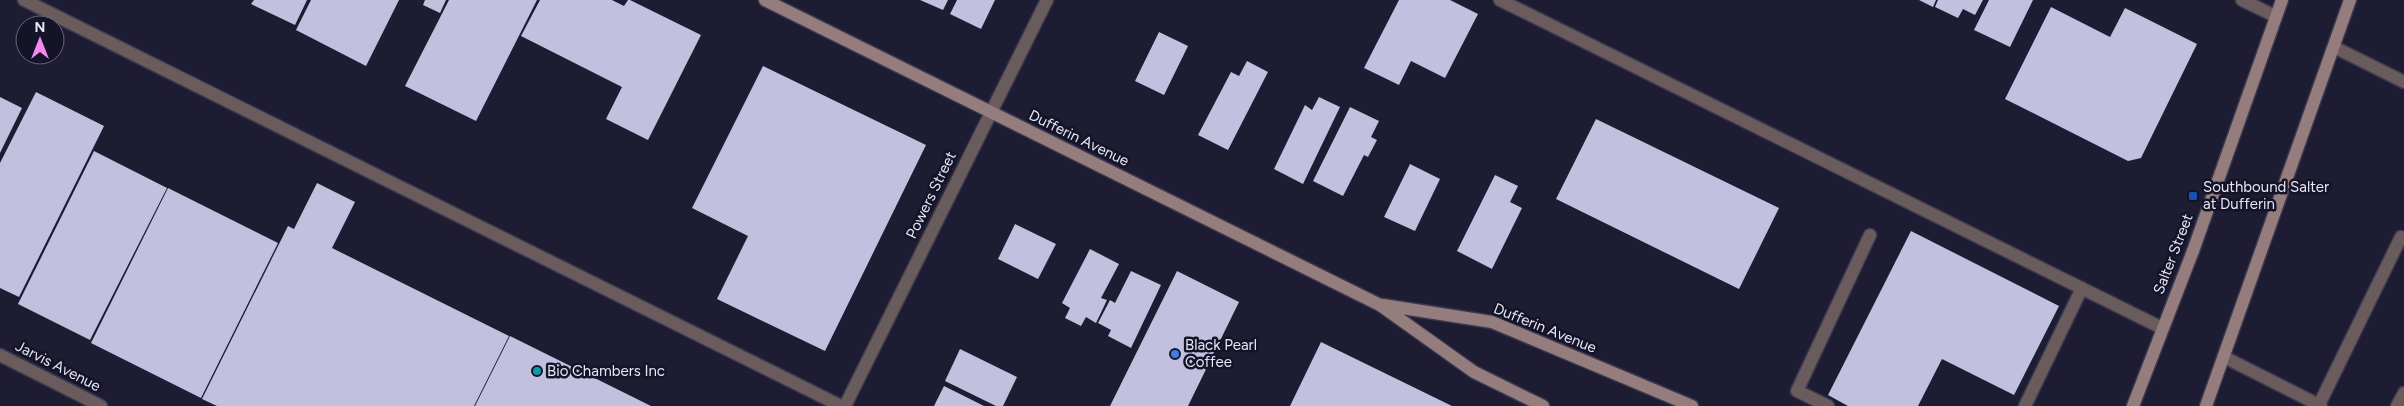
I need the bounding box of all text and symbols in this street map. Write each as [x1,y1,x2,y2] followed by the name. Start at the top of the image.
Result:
[15,15,65,65] north arrow
[35,19,45,36] text: N
[1026,106,1132,170] street label: Dufferin Avenue
[902,148,960,241] street label: Powers Street
[2203,178,2329,213] place label: Southbound Salter at Dufferin
[2187,190,2199,202] marker: Southbound Salter at Dufferin
[2149,211,2197,297] street label: Salter Street
[1491,299,1599,357] street label: Dufferin Avenue
[1185,336,1257,371] place label: Black Pearl Coffee
[12,337,104,395] street label: Jarvis Avenue
[1169,348,1181,360] marker: Black Pearl Coffee
[547,362,665,380] place label: Bio Chambers Inc
[531,365,543,377] marker: Bio Chambers Inc

